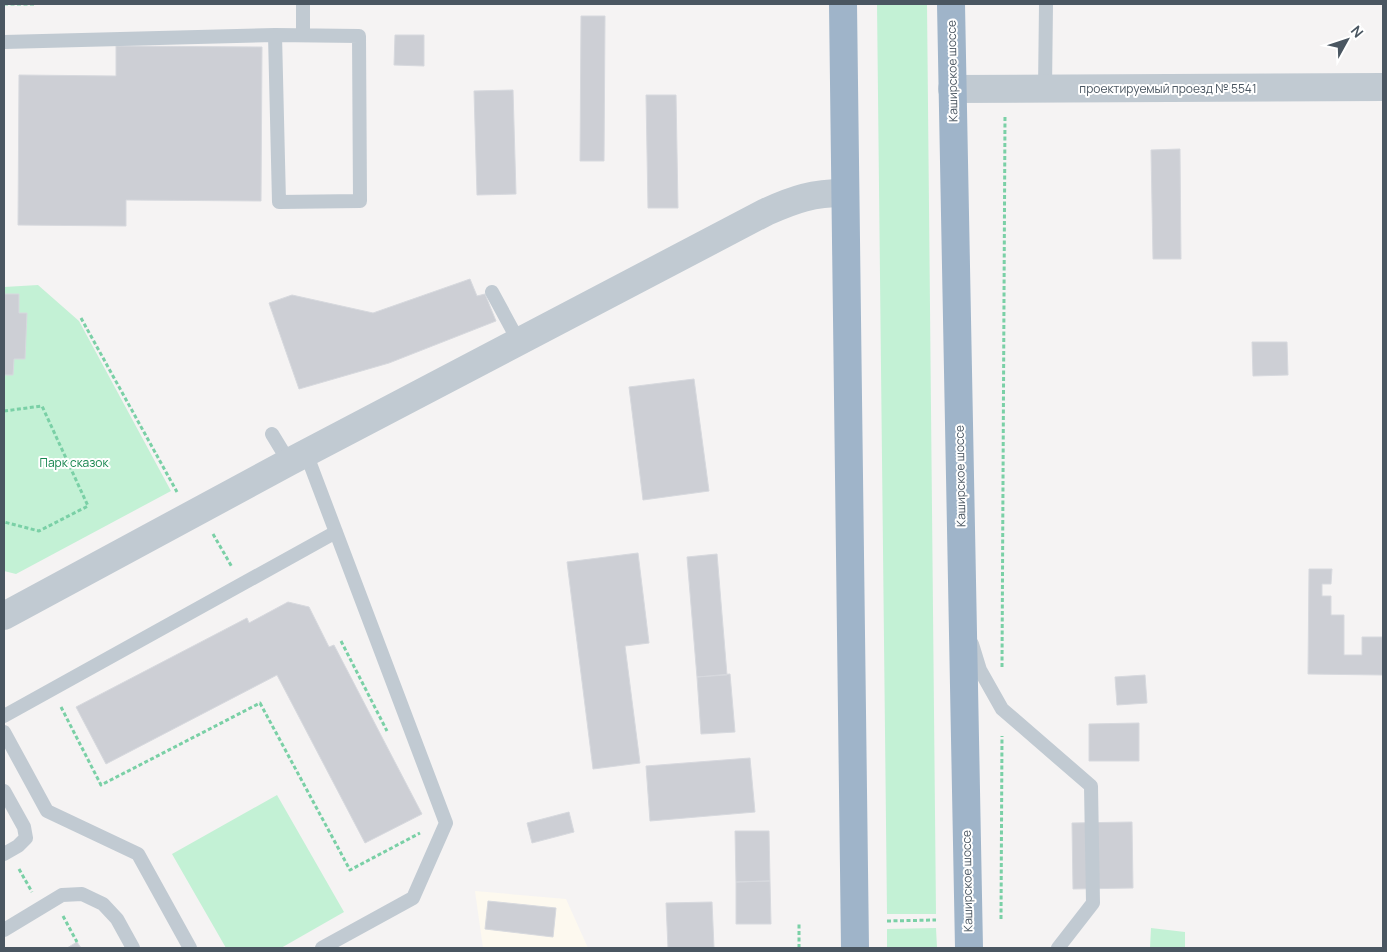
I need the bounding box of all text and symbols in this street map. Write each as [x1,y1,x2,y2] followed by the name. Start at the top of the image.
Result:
[1322,15,1372,65] north arrow
[943,20,961,122] street label: Каширское шоссе
[1347,21,1368,41] text: N
[1079,80,1257,97] street label: проектируемый проезд № 5541
[951,425,969,527] street label: Каширское шоссе
[40,454,109,471] park label: Парк сказок
[958,830,976,932] street label: Каширское шоссе

